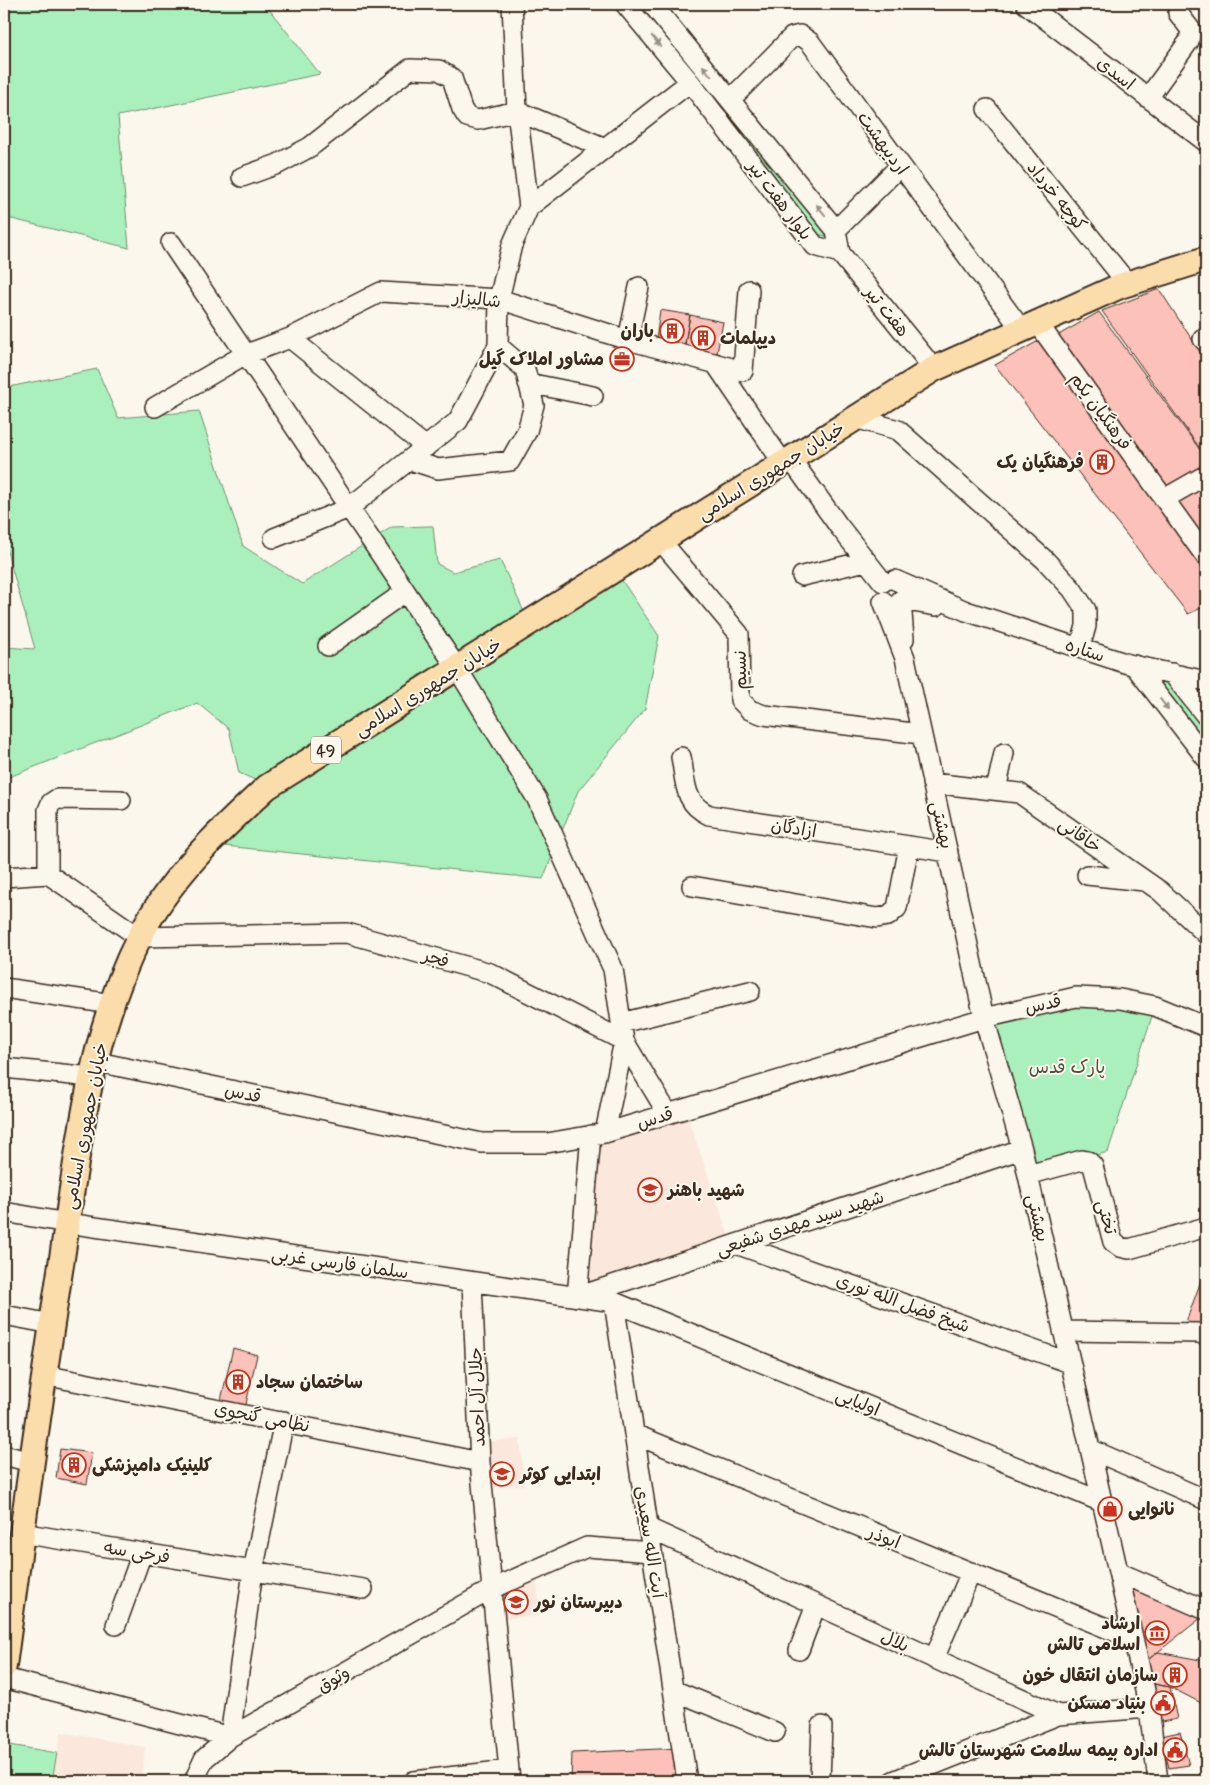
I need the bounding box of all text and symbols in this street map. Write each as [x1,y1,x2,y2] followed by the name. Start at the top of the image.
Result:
[650,35,661,48] one-way arrow
[1091,51,1139,96] street label: اسدی
[702,64,713,77] one-way arrow
[851,107,913,180] street label: اردیبهشت
[740,154,817,246] street label: بلوار هفت تیر
[1021,157,1092,237] street label: کوچه خرداد
[815,204,826,217] one-way arrow
[857,279,914,342] street label: هفت تیر
[450,285,502,314] street label: شالیزار
[659,318,685,344] building icon: باران
[620,320,654,344] place label: باران
[690,325,716,351] building icon: دیپلمات
[720,327,776,351] place label: دیپلمات
[609,346,635,372] office icon: مشاور املاک گیل
[479,348,604,372] place label: مشاور املاک گیل
[1063,368,1137,456] street label: فرهنگیان یکم
[693,417,850,527] street label: خیابان جمهوری اسلامی
[1089,449,1115,475] building icon: فرهنگیان یک
[996,451,1084,475] place label: فرهنگیان یک
[350,633,507,743] street label: خیابان جمهوری اسلامی
[1062,633,1108,669] street label: ستاره
[729,650,754,690] street label: نسیم
[1159,697,1170,710] one-way arrow
[311,736,341,764] road number: 49
[924,799,958,851] street label: بهشتی
[1053,812,1106,859] street label: خاقانی
[769,814,818,844] street label: ازادگان
[418,943,452,974] street label: فجر
[1023,989,1064,1021] street label: قدس
[58,1041,114,1212] street label: خیابان جمهوری اسلامی
[1029,1056,1105,1080] park label: پارک قدس
[222,1078,263,1110] street label: قدس
[634,1102,676,1136] street label: قدس
[637,1177,663,1203] school or university icon: شهید باهنر
[666,1179,745,1203] place label: شهید باهنر
[713,1185,887,1262] street label: شهید سید مهدی شفیعی
[1020,1192,1054,1244] street label: بهشتی
[1090,1197,1123,1238] street label: تختی
[270,1242,410,1285] street label: سلمان فارسی غربی
[832,1269,973,1339] street label: شیخ فضل الله نوری
[464,1347,492,1447] street label: جلال آل احمد
[225,1369,251,1395] building icon: ساختمان سجاد
[256,1371,363,1395] place label: ساختمان سجاد
[832,1383,883,1423] street label: اولیایی
[212,1397,312,1439] street label: نظامی گنجوی
[61,1452,87,1478] building icon: کلینیک دامپزشکی
[92,1454,212,1478] place label: کلینیک دامپزشکی
[489,1461,515,1487] school or university icon: ابتدایی کوثر
[518,1463,601,1487] place label: ابتدایی کوثر
[628,1484,670,1601] street label: آیت الله سعیدی
[1097,1496,1123,1522] shop icon: نانوایی
[1128,1498,1176,1522] place label: نانوایی
[862,1520,904,1555] street label: ابوذر
[102,1536,172,1570] street label: فرخی سه
[503,1589,529,1615] school or university icon: دبیرستان نور
[533,1591,623,1615] place label: دبیرستان نور
[1047,1612,1140,1657] place label: ارشاد اسلامی تالش
[1144,1620,1170,1646] museum icon: ارشاد اسلامی تالش
[877,1625,912,1659] street label: بلال
[313,1661,354,1699] street label: وثوق
[1162,1662,1188,1688] building icon: سازمان انتقال خون
[1022,1664,1158,1688] place label: سازمان انتقال خون
[1150,1690,1176,1716] public building icon: بنیاد مسکن
[1067,1692,1146,1716] place label: بنیاد مسکن
[1162,1737,1188,1763] public building icon: اداره بیمه سلامت شهرستان تالش
[919,1739,1158,1763] place label: اداره بیمه سلامت شهرستان تالش

